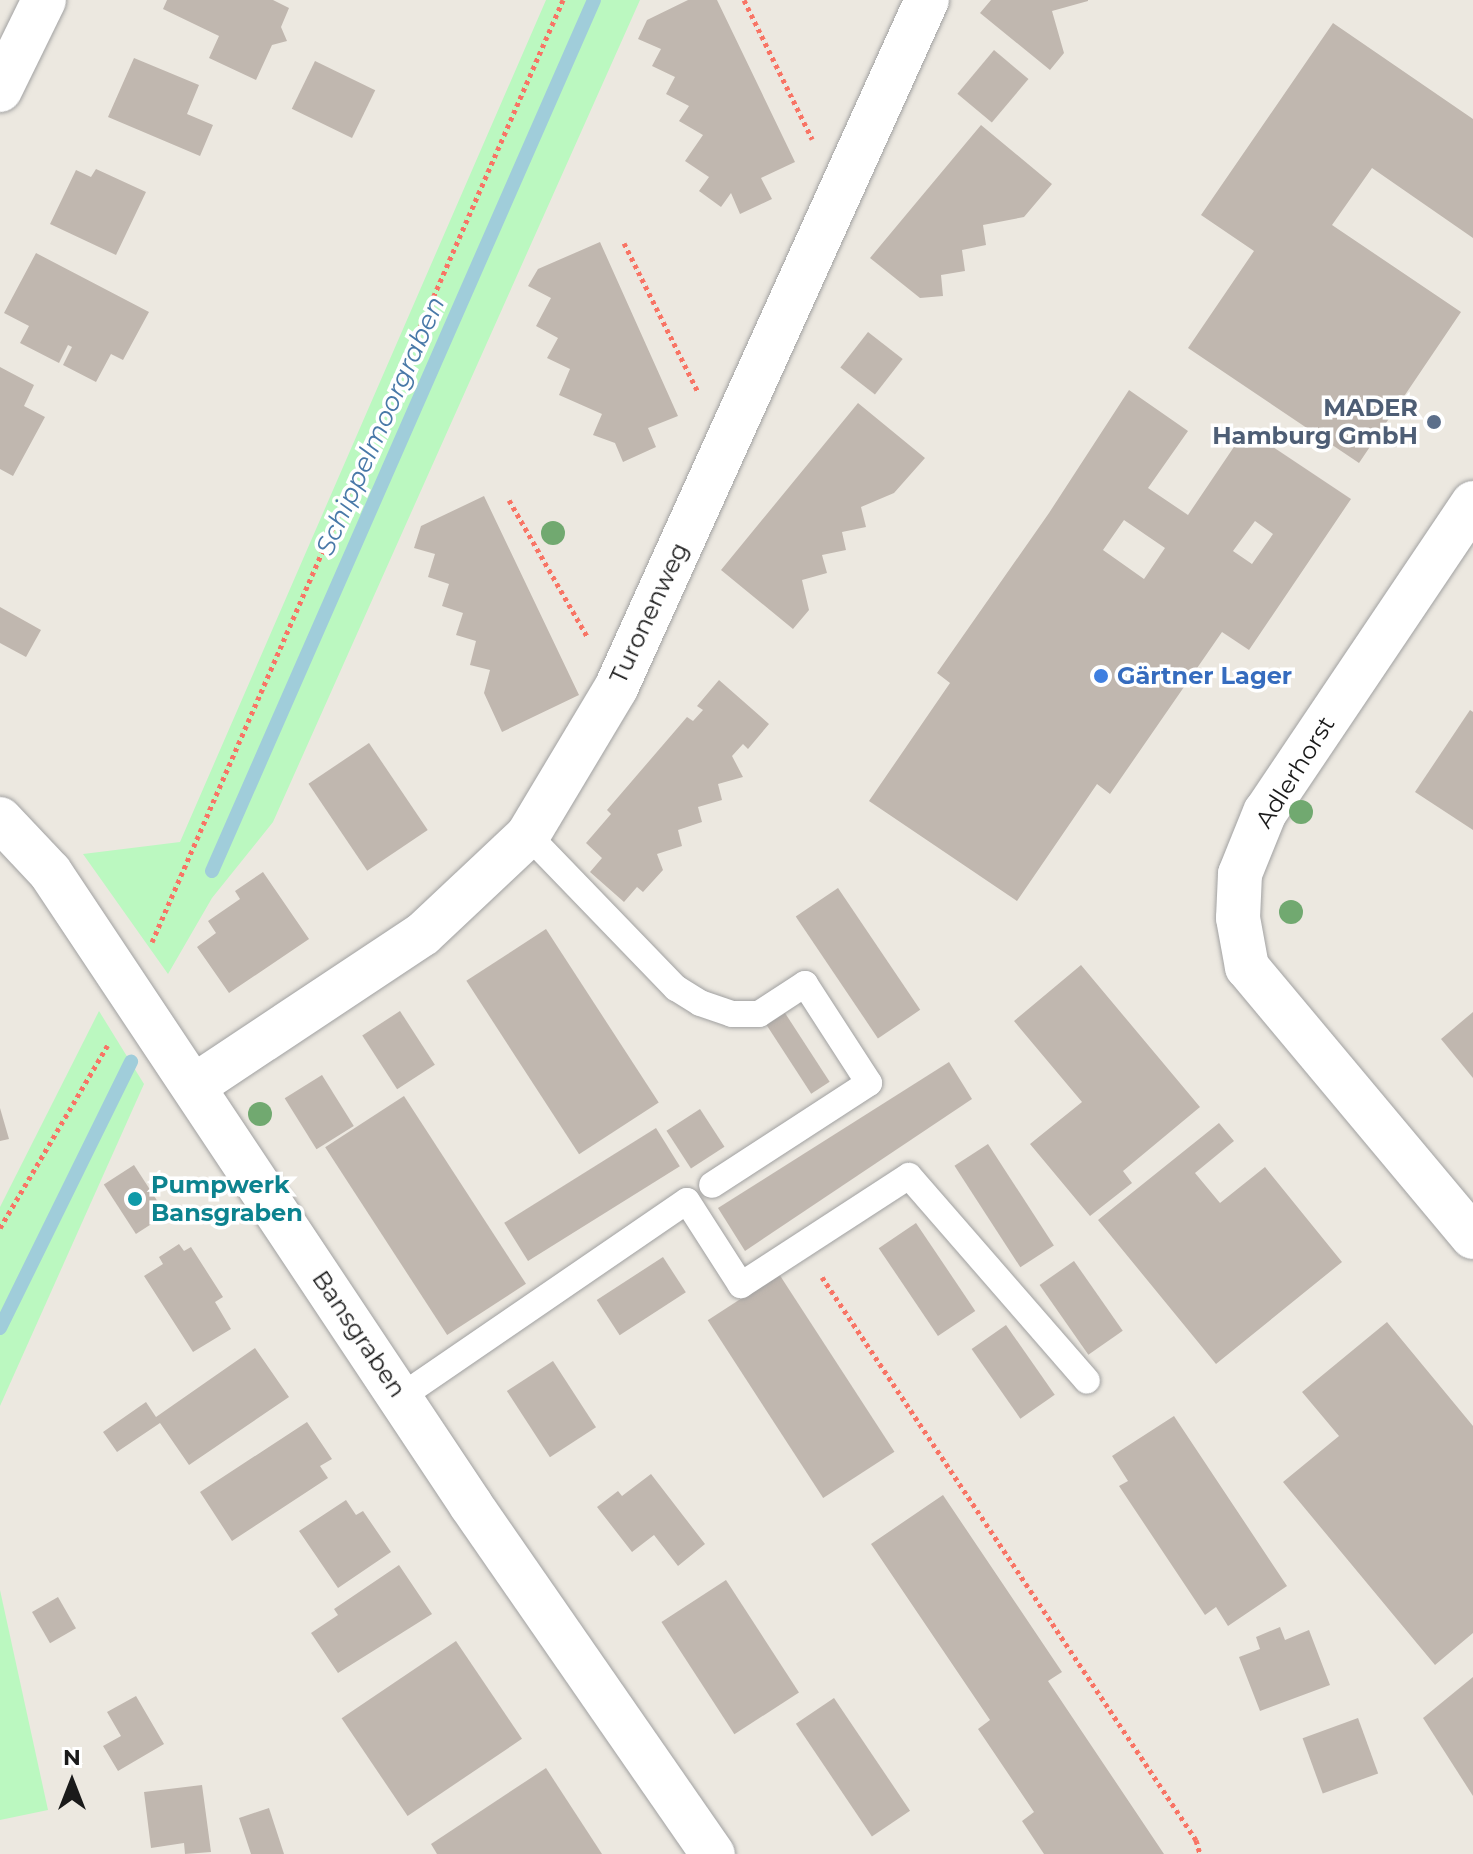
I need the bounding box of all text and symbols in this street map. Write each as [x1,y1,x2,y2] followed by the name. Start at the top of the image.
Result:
[310,292,452,560] water label: Schippelmoorgraben
[1212,394,1418,450] place label: MADER Hamburg GmbH
[1425,413,1443,431] marker: MADER Hamburg GmbH
[604,538,694,688] street label: Turonenweg
[1117,662,1292,690] place label: Gärtner Lager
[1092,667,1110,685] marker: Gärtner Lager
[1249,711,1341,833] street label: Adlerhorst
[151,1171,303,1227] place label: Pumpwerk Bansgraben
[126,1190,144,1208] marker: Pumpwerk Bansgraben
[306,1265,412,1403] street label: Bansgraben
[32,1742,112,1822] north arrow
[63,1744,81,1771] text: N

